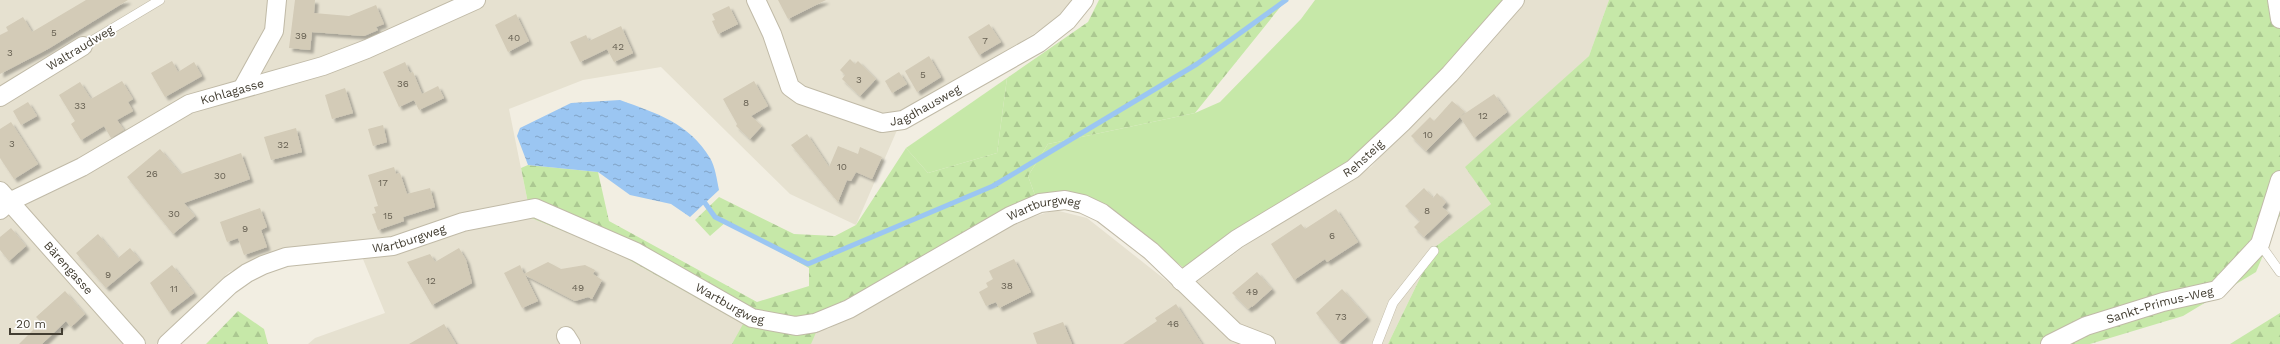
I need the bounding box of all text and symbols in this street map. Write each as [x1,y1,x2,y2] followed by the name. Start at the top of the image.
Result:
[44,22,117,74] street label: Waltraudweg
[51,27,57,38] house number: 5
[295,30,307,41] house number: 39
[508,32,520,43] house number: 40
[982,35,988,46] house number: 7
[612,41,624,52] house number: 42
[7,47,13,58] house number: 3
[920,69,926,80] house number: 5
[856,74,862,85] house number: 3
[199,76,266,107] street label: Kohlagasse
[397,78,409,89] house number: 36
[889,82,964,129] street label: Jagdhausweg
[743,97,749,108] house number: 8
[74,100,86,111] house number: 33
[1478,110,1488,121] house number: 12
[1423,129,1433,140] house number: 10
[1340,136,1387,180] street label: Rehsteig
[9,138,15,149] house number: 3
[277,139,289,150] house number: 32
[837,161,847,172] house number: 10
[146,168,158,179] house number: 26
[214,170,226,181] house number: 30
[378,177,388,188] house number: 17
[1005,193,1083,224] street label: Wartburgweg
[1424,205,1430,216] house number: 8
[168,208,180,219] house number: 30
[383,210,393,221] house number: 15
[371,221,448,255] street label: Wartburgweg
[242,223,248,234] house number: 9
[1329,230,1335,241] house number: 6
[41,238,96,298] street label: Bärengasse
[105,269,111,280] house number: 9
[426,275,436,286] house number: 12
[693,280,766,327] street label: Wartburgweg
[1001,280,1013,291] house number: 38
[572,282,584,293] house number: 49
[170,283,178,294] house number: 11
[2104,284,2215,326] street label: Sankt-Primus-Weg
[1246,286,1258,297] house number: 49
[10,310,62,336] scale bar
[1335,311,1347,322] house number: 73
[16,317,46,331] text: 20 m
[1167,318,1179,329] house number: 46

